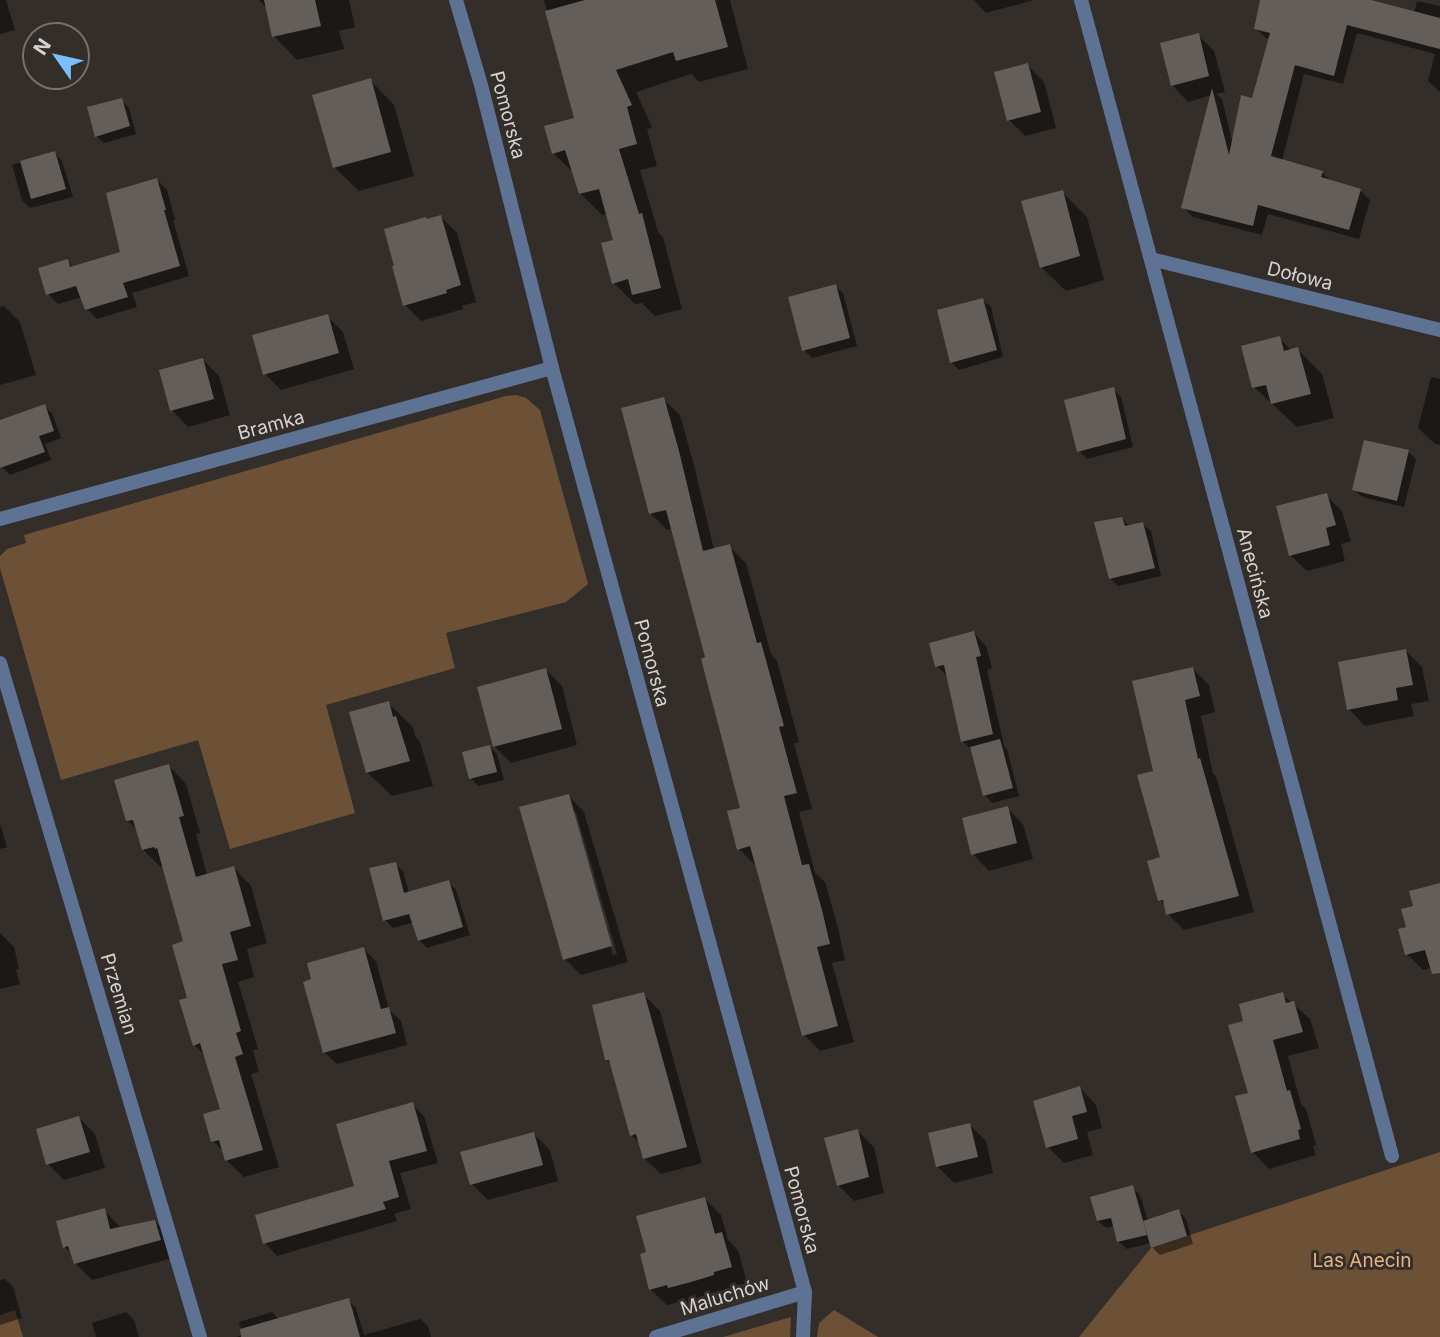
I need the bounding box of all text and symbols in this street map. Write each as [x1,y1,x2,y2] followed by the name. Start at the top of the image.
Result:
[21,21,91,91] north arrow
[29,34,56,59] text: N
[485,69,531,161] street label: Pomorska
[1265,257,1335,295] street label: Dołowa
[235,405,307,445] street label: Bramka
[1232,525,1278,621] street label: Anecińska
[629,617,675,709] street label: Pomorska
[96,951,142,1037] street label: Przemian
[779,1164,825,1256] street label: Pomorska
[1313,1249,1411,1272] park label: Las Anecin
[677,1272,773,1320] street label: Maluchów

